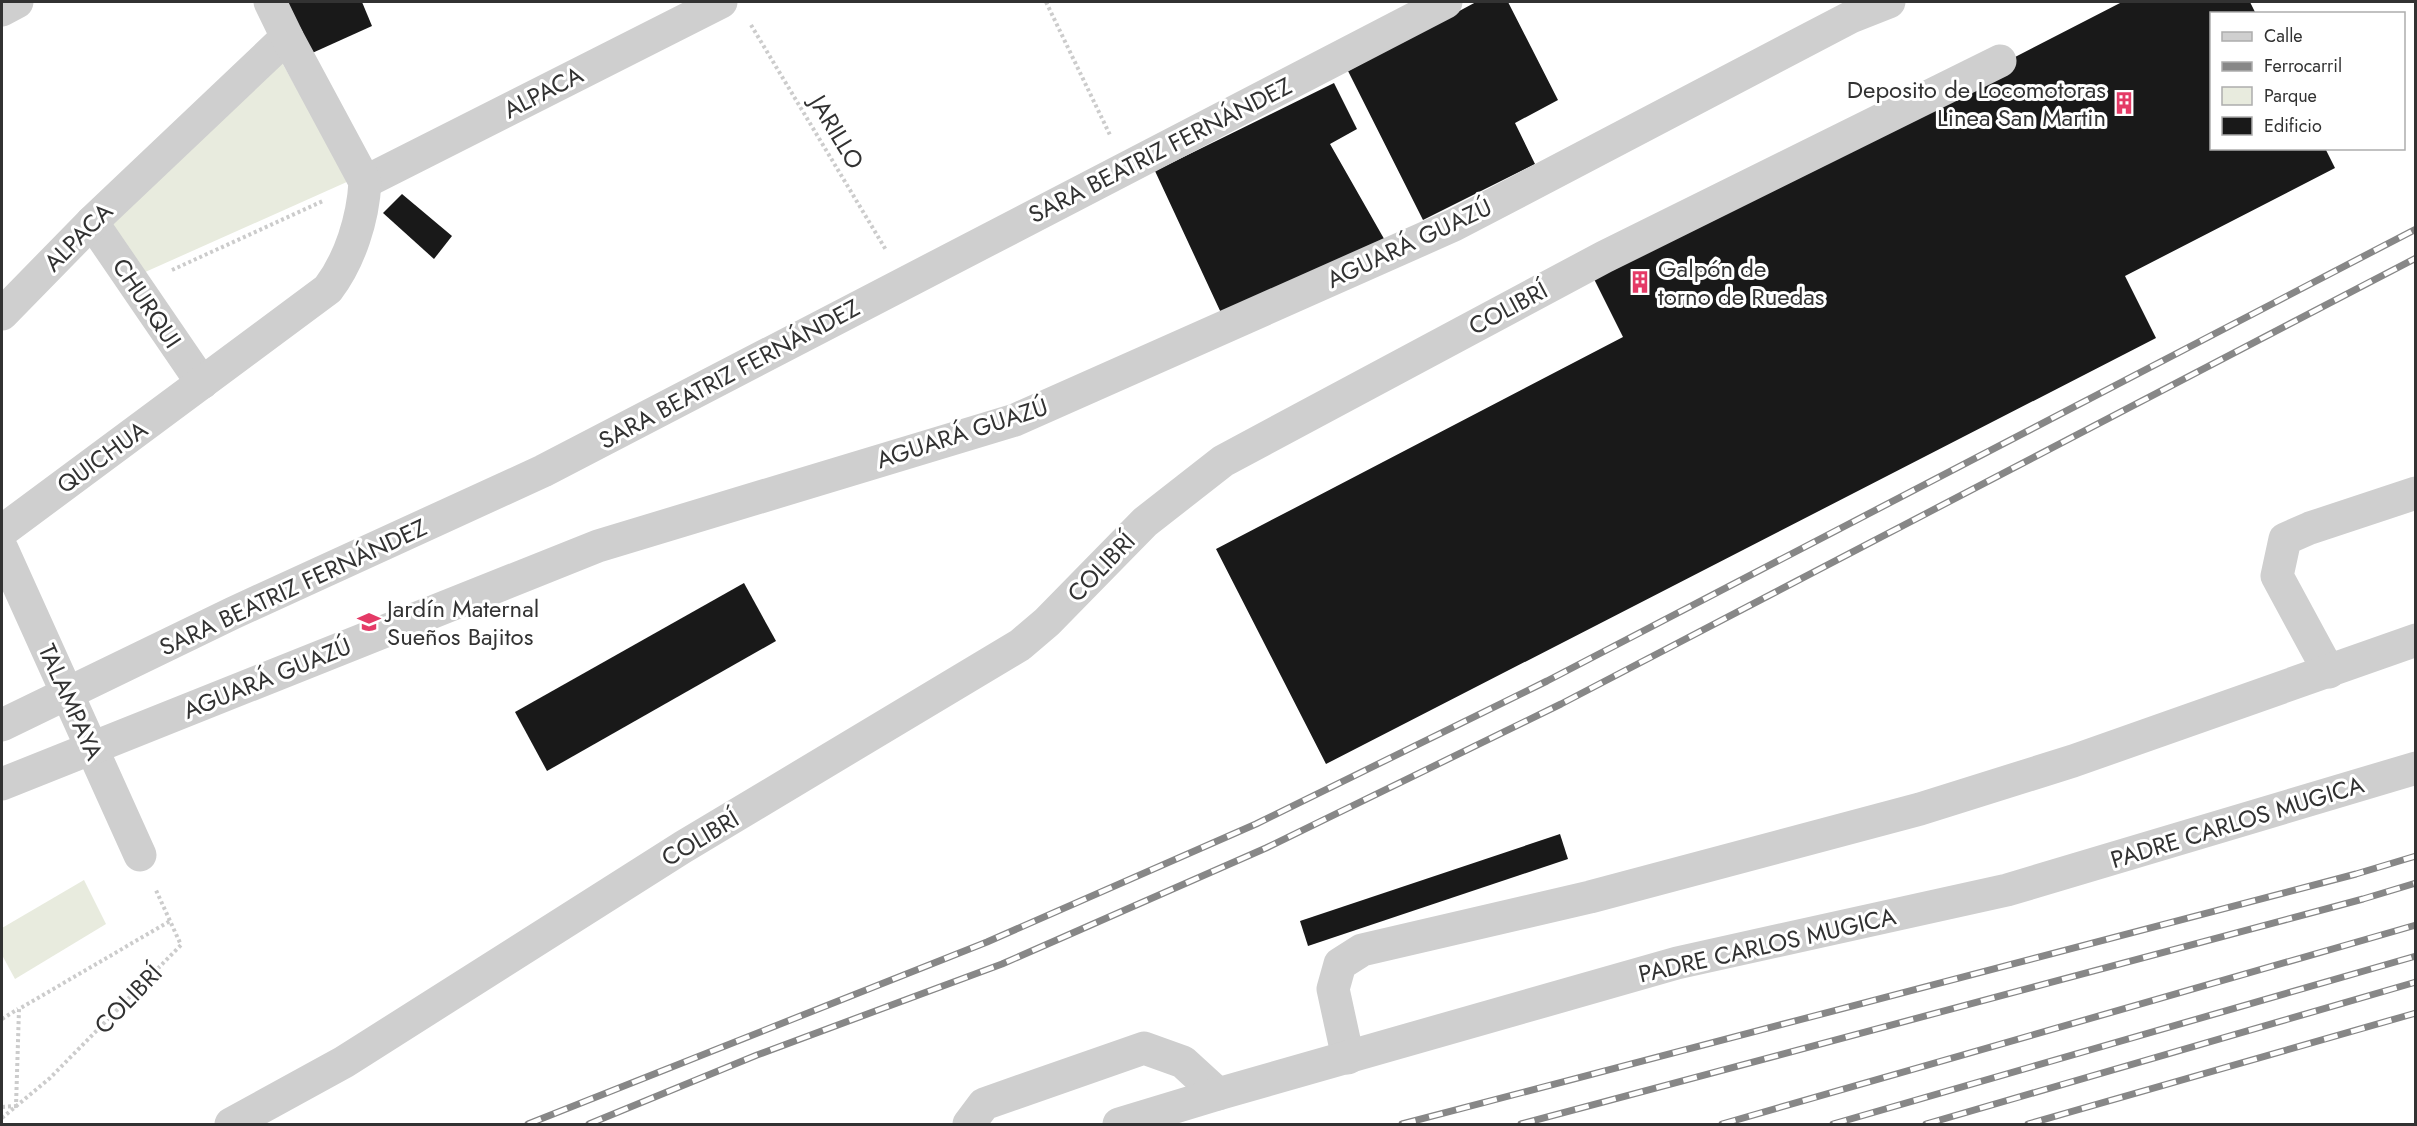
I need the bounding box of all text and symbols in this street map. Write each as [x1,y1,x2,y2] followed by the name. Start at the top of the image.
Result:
[2210,12,2405,150] legend
[2264,23,2303,49] text: Calle
[2264,53,2342,79] text: Ferrocarril
[497,57,589,127] street label: ALPACA
[1022,68,1298,232] street label: SARA BEATRIZ FERNÁNDEZ
[1847,72,2106,135] place label: Deposito de Locomotoras Linea San Martin
[2264,83,2317,109] text: Parque
[800,86,873,176] street label: JARILLO
[2111,90,2137,116] building icon: Deposito de Locomotoras Linea San Martin
[2264,113,2322,139] text: Edificio
[1321,189,1497,297] street label: AGUARÁ GUAZÚ
[36,194,121,279] street label: ALPACA
[104,251,190,355] street label: CHURQUI
[1658,251,1825,314] place label: Galpón de torno de Ruedas
[1627,269,1653,295] building icon: Galpón de torno de Ruedas
[1462,272,1555,343] street label: COLIBRÍ
[592,290,866,458] street label: SARA BEATRIZ FERNÁNDEZ
[872,389,1052,477] street label: AGUARÁ GUAZÚ
[50,412,155,502] street label: QUICHUA
[154,510,432,664] street label: SARA BEATRIZ FERNÁNDEZ
[1059,524,1144,610] street label: COLIBRÍ
[384,591,539,654] place label: Jardín Maternal Sueños Bajitos
[356,609,382,635] school or university icon: Jardín Maternal Sueños Bajitos
[178,628,356,728] street label: AGUARÁ GUAZÚ
[30,638,112,766] street label: TALAMPAYA
[2106,767,2368,877] street label: PADRE CARLOS MUGICA
[655,801,746,875] street label: COLIBRÍ
[1635,898,1899,992] street label: PADRE CARLOS MUGICA
[86,956,171,1042] street label: COLIBRÍ

